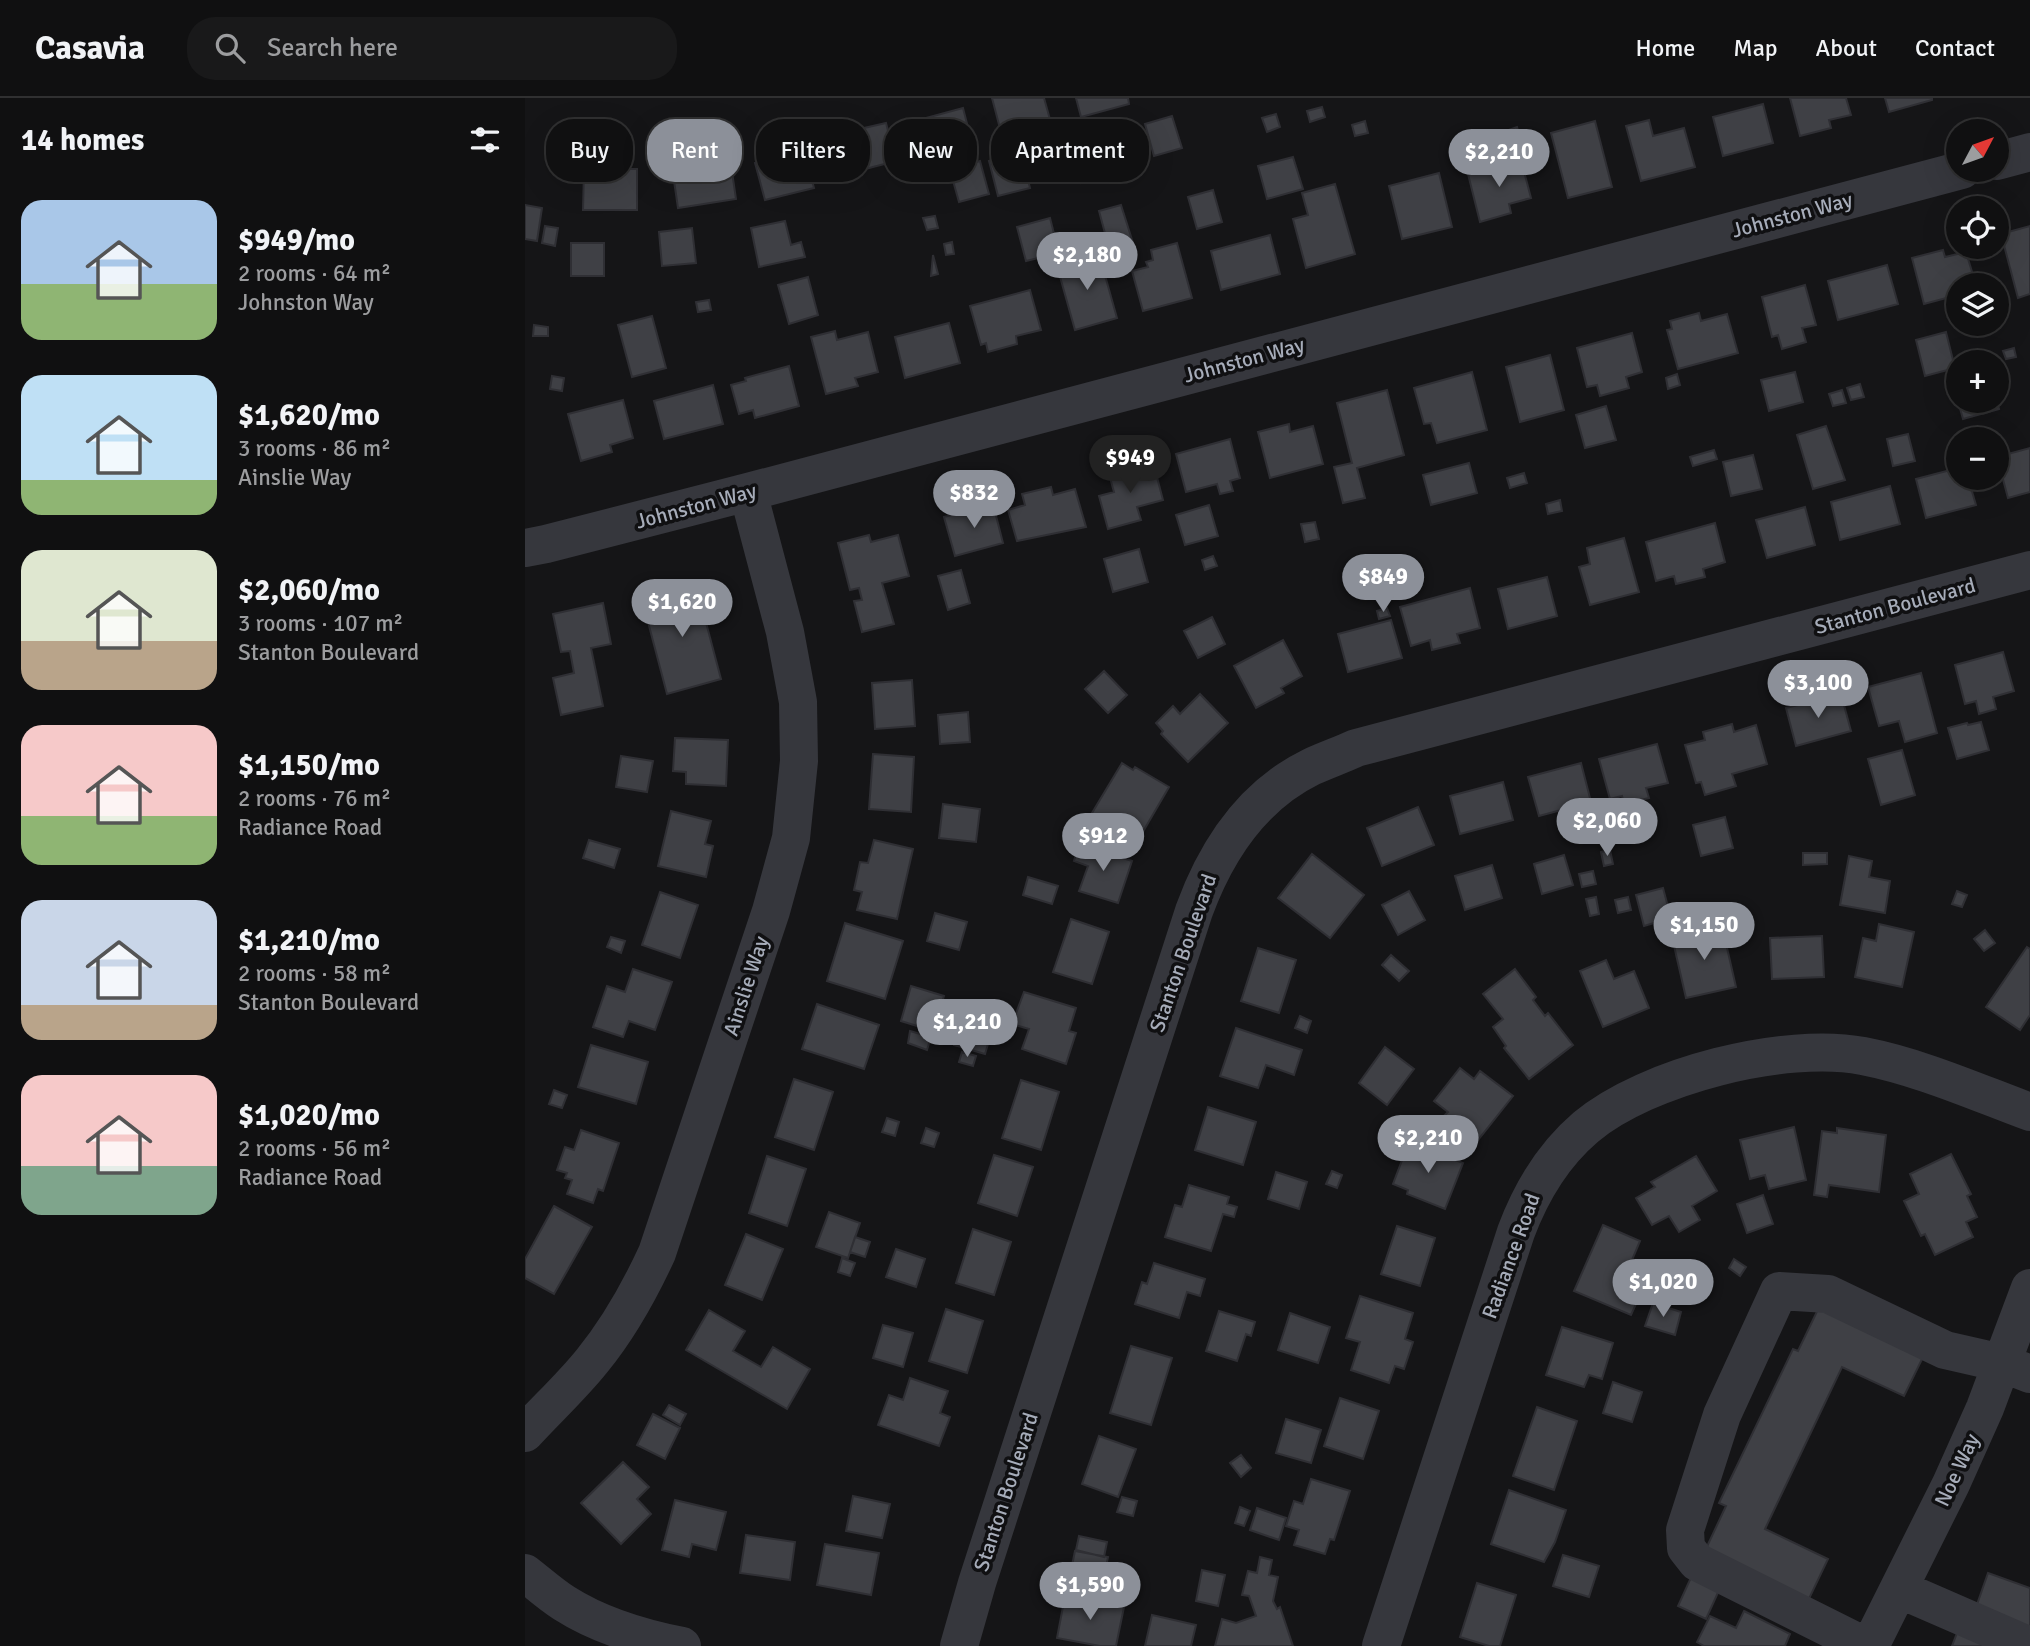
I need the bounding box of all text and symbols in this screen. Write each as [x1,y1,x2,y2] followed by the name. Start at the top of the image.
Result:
[187,17,677,80] search box
[35,28,145,69] text: Casavia
[211,29,249,67] icon: search
[267,32,398,64] text: Search here
[1635,33,1695,63] text: Home
[1733,33,1778,63] text: Map
[1816,33,1877,63] text: About
[1915,33,1995,63] text: Contact
[546,119,633,182] chip: Buy
[647,119,742,182] chip: Rent
[756,119,870,182] chip: Filters
[884,119,977,182] chip: New
[991,119,1149,182] chip: Apartment
[1946,119,2009,182] north arrow
[1946,119,2009,490] map controls
[466,121,504,159] icon: filters
[21,122,144,159] text: 14 homes
[1442,130,1556,189] pin: $2,210
[1465,137,1533,166] text: $2,210
[1729,186,1855,244] street label: Johnston Way
[1946,196,2009,259] button: locate
[238,222,355,259] text: $949/mo
[77,228,161,312] icon: home
[1030,232,1144,292] pin: $2,180
[1053,240,1121,269] text: $2,180
[238,259,391,288] text: 2 rooms · 64 m²
[1946,273,2009,336] button: layers
[238,288,374,317] text: Johnston Way
[1181,331,1307,389] street label: Johnston Way
[1946,350,2009,413] button: +
[238,397,380,434] text: $1,620/mo
[77,403,161,487] icon: home
[1946,427,2009,490] button: −
[238,434,391,463] text: 3 rooms · 86 m²
[1089,436,1171,495] pin: $949
[1105,443,1155,472] text: $949
[238,463,351,492] text: Ainslie Way
[933,470,1015,530] pin: $832
[633,477,759,535] street label: Johnston Way
[949,478,999,507] text: $832
[1342,554,1424,614] pin: $849
[1358,562,1408,591] text: $849
[238,572,380,609] text: $2,060/mo
[1812,572,1978,640] street label: Stanton Boulevard
[77,578,161,662] icon: home
[625,580,739,639] pin: $1,620
[648,587,716,616] text: $1,620
[238,609,403,638] text: 3 rooms · 107 m²
[238,638,419,667] text: Stanton Boulevard
[1761,660,1875,720] pin: $3,100
[1784,668,1852,697] text: $3,100
[238,747,380,784] text: $1,150/mo
[77,753,161,837] icon: home
[238,784,391,813] text: 2 rooms · 76 m²
[1550,798,1664,858] pin: $2,060
[1573,806,1641,835] text: $2,060
[238,813,382,842] text: Radiance Road
[1062,814,1144,873] pin: $912
[1078,821,1128,850] text: $912
[1144,871,1222,1035] street label: Stanton Boulevard
[1647,902,1761,962] pin: $1,150
[1670,910,1738,939] text: $1,150
[238,922,380,959] text: $1,210/mo
[77,928,161,1012] icon: home
[718,933,774,1039] street label: Ainslie Way
[238,959,391,988] text: 2 rooms · 58 m²
[238,988,419,1017] text: Stanton Boulevard
[910,1000,1024,1059] pin: $1,210
[933,1007,1001,1036] text: $1,210
[238,1097,380,1134] text: $1,020/mo
[77,1103,161,1187] icon: home
[1371,1116,1485,1175] pin: $2,210
[1394,1123,1462,1152] text: $2,210
[238,1134,391,1163] text: 2 rooms · 56 m²
[238,1163,382,1192] text: Radiance Road
[1476,1190,1546,1322] street label: Radiance Road
[1606,1260,1720,1319] pin: $1,020
[1629,1267,1697,1296] text: $1,020
[968,1409,1044,1575] street label: Stanton Boulevard
[1929,1429,1985,1511] street label: Noe Way
[1033,1562,1147,1622] pin: $1,590
[1056,1570,1124,1599] text: $1,590

